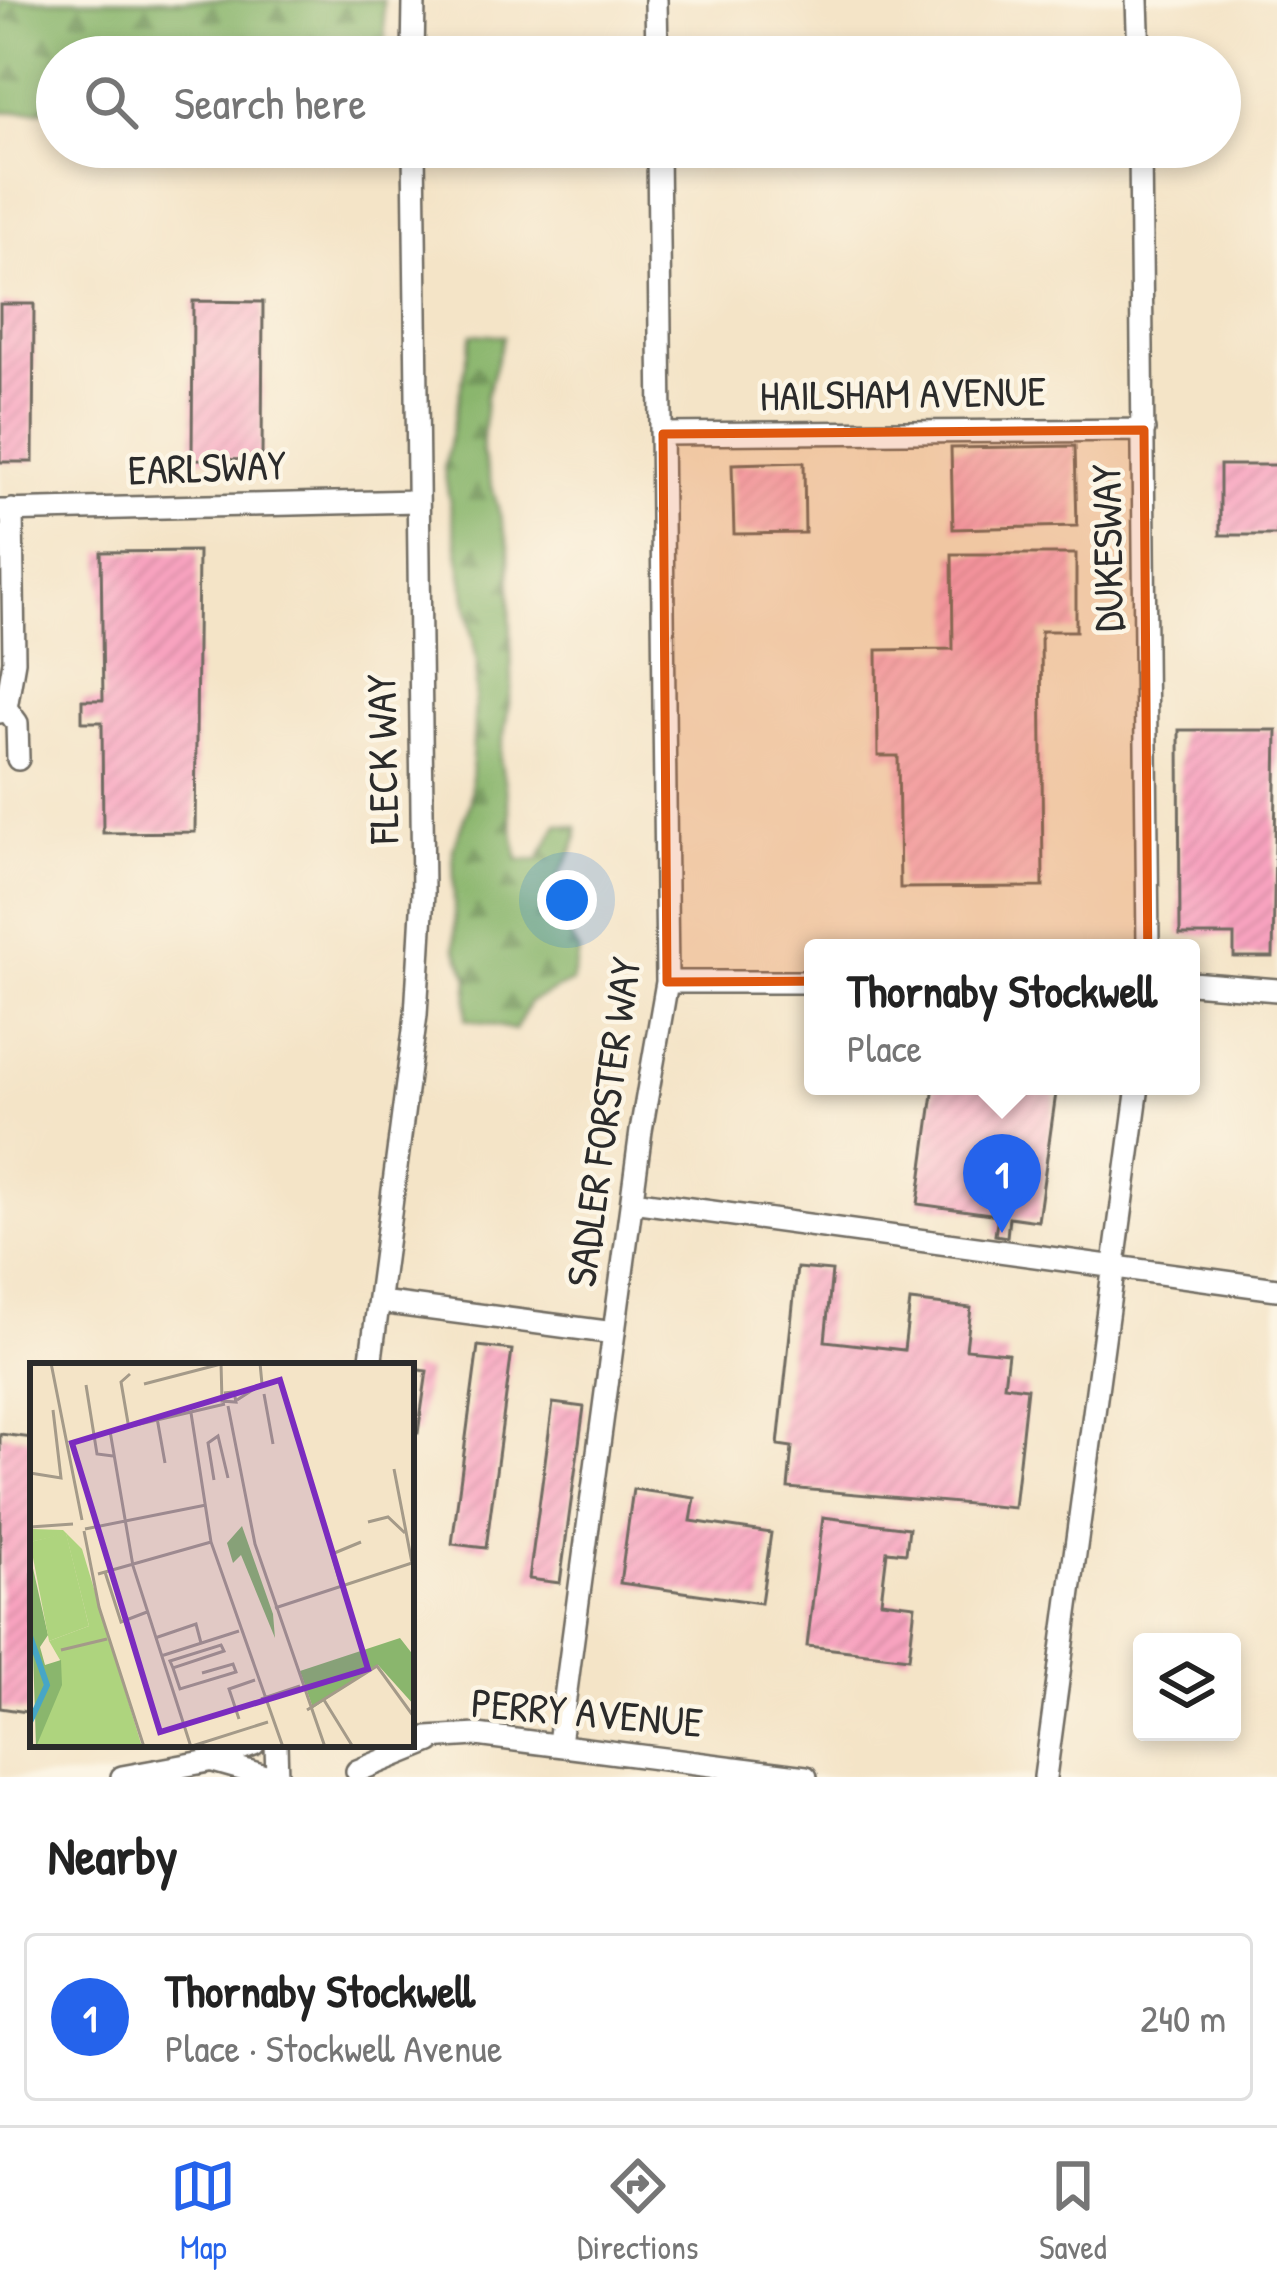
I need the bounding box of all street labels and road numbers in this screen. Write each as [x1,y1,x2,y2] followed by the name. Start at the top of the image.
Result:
[759,362,1047,423] street label: HAILSHAM AVENUE
[127,435,287,498] street label: EARLSWAY
[1077,463,1136,632] street label: DUKESWAY
[352,673,411,845] street label: FLECK WAY
[551,953,654,1290] street label: SADLER FORSTER WAY
[469,1673,705,1750] street label: PERRY AVENUE

